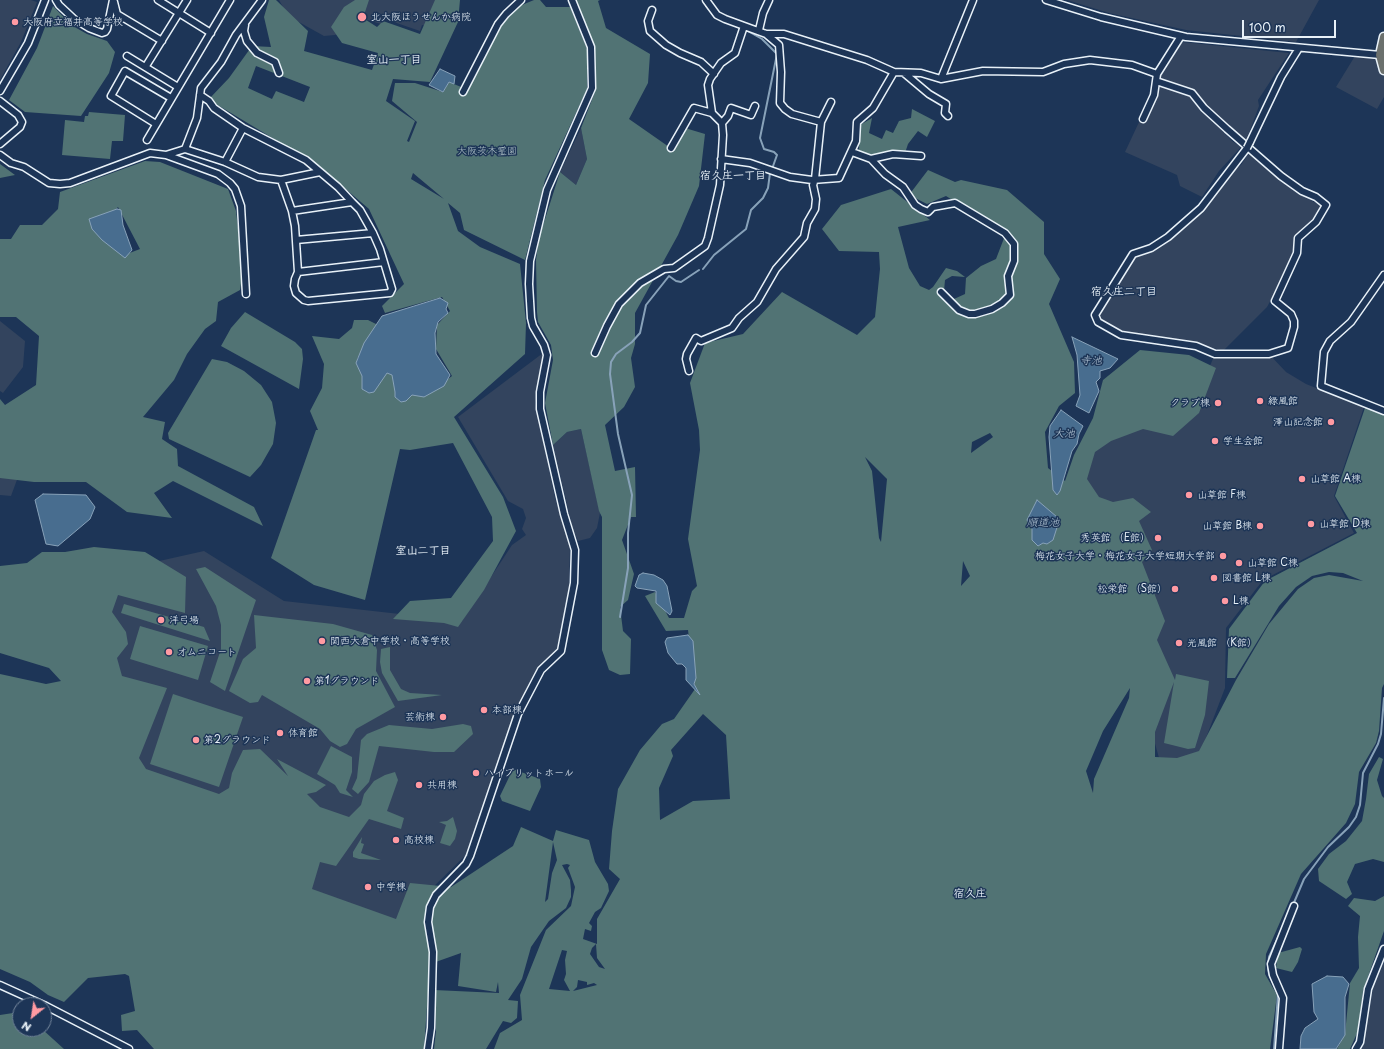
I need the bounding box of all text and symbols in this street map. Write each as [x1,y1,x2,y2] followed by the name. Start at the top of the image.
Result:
[356,11,368,23] marker: 北大阪ほうせんか病院
[371,11,471,23] place label: 北大阪ほうせんか病院
[1244,12,1338,38] scale bar
[23,16,123,28] place label: 大阪府立福井高等学校
[10,17,20,27] marker: 大阪府立福井高等学校
[1249,18,1286,36] text: 100 m
[367,53,421,67] district label: 室山一丁目
[457,145,517,157] park label: 大阪茨木霊園
[700,169,766,183] district label: 宿久庄一丁目
[1091,285,1157,299] district label: 宿久庄二丁目
[1080,354,1102,368] water label: 寺池
[1268,395,1298,407] place label: 緑風館
[1255,396,1265,406] marker: 緑風館
[1170,397,1210,409] place label: クラブ棟
[1213,398,1223,408] marker: クラブ棟
[1273,416,1323,428] place label: 澤山記念館
[1326,417,1336,427] marker: 澤山記念館
[1053,427,1075,441] water label: 大池
[1223,435,1263,447] place label: 学生会館
[1210,436,1220,446] marker: 学生会館
[1310,473,1361,485] place label: 山草館 A棟
[1297,474,1307,484] marker: 山草館 A棟
[1197,489,1246,501] place label: 山草館 F棟
[1184,490,1194,500] marker: 山草館 F棟
[1027,516,1059,530] water label: 順道池
[1319,518,1370,530] place label: 山草館 D棟
[1306,519,1316,529] marker: 山草館 D棟
[1202,520,1252,532] place label: 山草館 B棟
[1255,521,1265,531] marker: 山草館 B棟
[1080,532,1150,544] place label: 秀英館 （E館）
[1153,533,1163,543] marker: 秀英館 （E館）
[396,544,450,558] district label: 室山二丁目
[1035,550,1215,562] place label: 梅花女子大学・梅花女子大学短期大学部
[1218,551,1228,561] marker: 梅花女子大学・梅花女子大学短期大学部
[1247,557,1298,569] place label: 山草館 C棟
[1234,558,1244,568] marker: 山草館 C棟
[1222,572,1271,584] place label: 図書館 L棟
[1209,573,1219,583] marker: 図書館 L棟
[1098,583,1167,595] place label: 松栄館 （S館）
[1170,584,1180,594] marker: 松栄館 （S館）
[1233,595,1249,607] place label: L棟
[1220,596,1230,606] marker: L棟
[169,614,199,626] place label: 洋弓場
[156,615,166,625] marker: 洋弓場
[330,635,450,647] place label: 関西大倉中学校・高等学校
[317,636,327,646] marker: 関西大倉中学校・高等学校
[1187,637,1257,649] place label: 光風館 （K館）
[1174,638,1184,648] marker: 光風館 （K館）
[177,646,237,658] place label: オムニコート
[164,647,174,657] marker: オムニコート
[315,675,379,687] place label: 第1グラウンド
[302,676,312,686] marker: 第1グラウンド
[492,704,522,716] place label: 本部棟
[479,705,489,715] marker: 本部棟
[405,711,435,723] place label: 芸術棟
[438,712,448,722] marker: 芸術棟
[288,727,318,739] place label: 体育館
[275,728,285,738] marker: 体育館
[204,734,271,746] place label: 第2グラウンド
[191,735,201,745] marker: 第2グラウンド
[484,767,574,779] place label: ハイブリットホール
[471,768,481,778] marker: ハイブリットホール
[427,779,457,791] place label: 共用棟
[414,780,424,790] marker: 共用棟
[404,834,434,846] place label: 高校棟
[391,835,401,845] marker: 高校棟
[376,881,406,893] place label: 中学棟
[363,882,373,892] marker: 中学棟
[954,887,986,901] district label: 宿久庄
[12,997,52,1037] north arrow
[18,1017,34,1037] text: N

